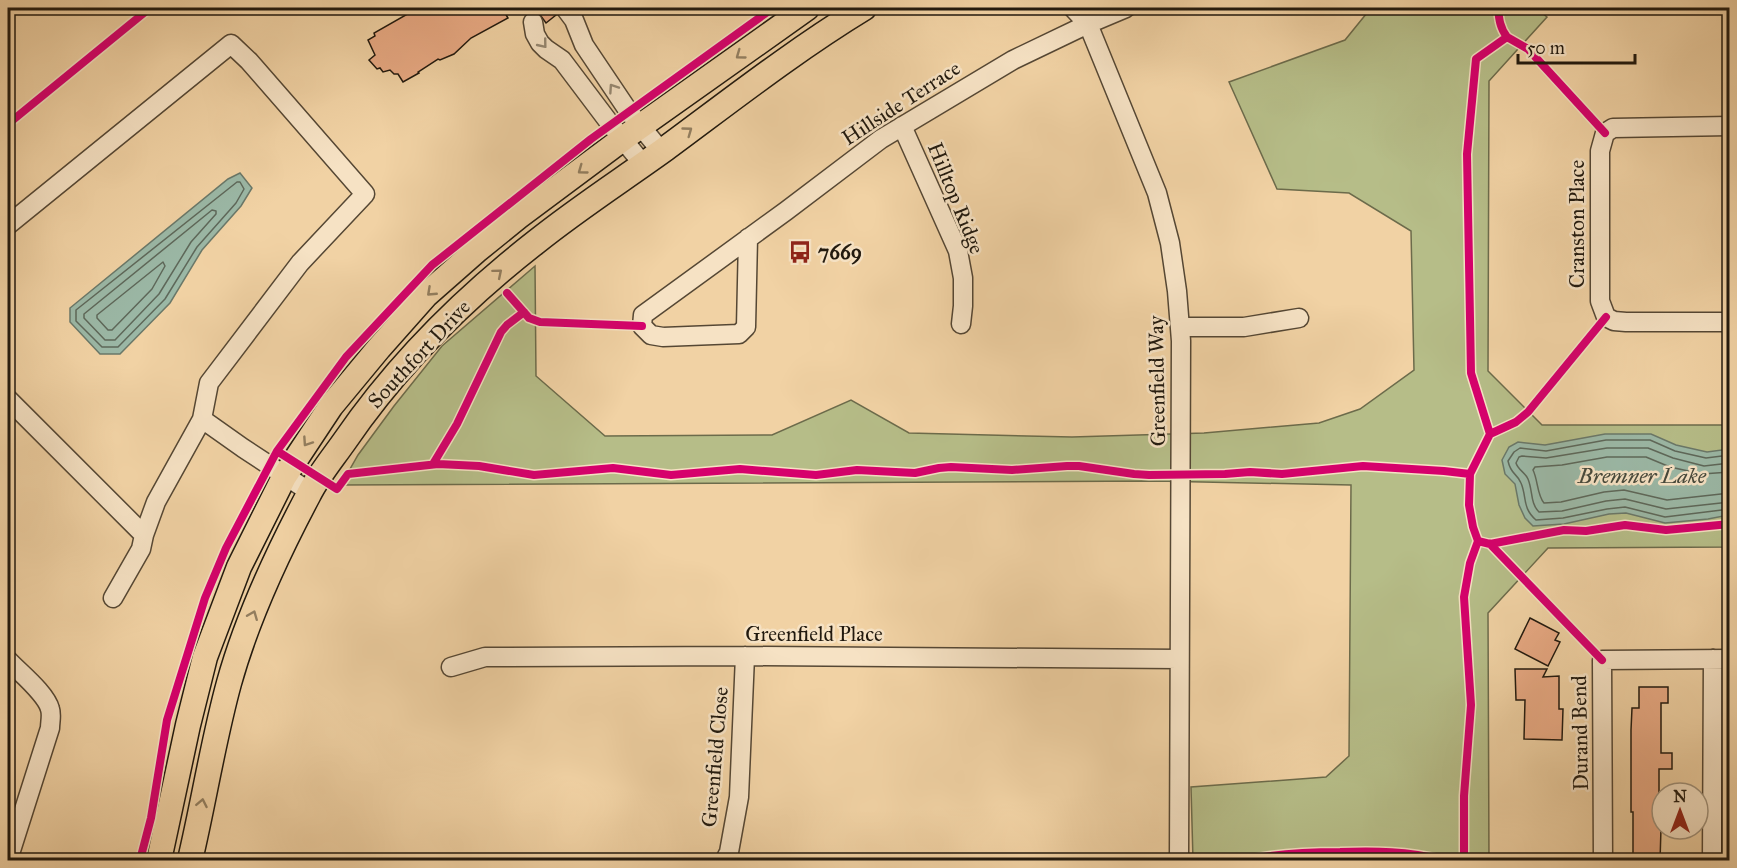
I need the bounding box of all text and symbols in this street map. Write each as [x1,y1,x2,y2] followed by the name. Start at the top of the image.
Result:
[1518,27,1635,65] scale bar
[536,37,547,48] one-way arrow
[1527,37,1565,59] text: 50 m
[736,48,747,59] one-way arrow
[837,55,965,151] street label: Hillside Terrace
[609,84,620,95] one-way arrow
[682,128,693,139] one-way arrow
[922,138,990,258] street label: Hilltop Ridge
[1564,160,1590,288] street label: Cranston Place
[578,162,589,173] one-way arrow
[787,239,813,265] bus stop icon: 7669
[818,239,862,265] place label: 7669
[491,269,502,280] one-way arrow
[427,284,438,295] one-way arrow
[362,294,476,414] street label: Southfort Drive
[1143,314,1171,447] street label: Greenfield Way
[303,435,314,446] one-way arrow
[1577,462,1707,489] water label: Bremner Lake
[246,611,258,622] one-way arrow
[745,621,883,647] street label: Greenfield Place
[1566,675,1594,791] street label: Durand Bend
[696,686,734,828] street label: Greenfield Close
[1650,781,1710,841] north arrow
[1673,787,1687,806] text: N
[195,799,208,809] one-way arrow

